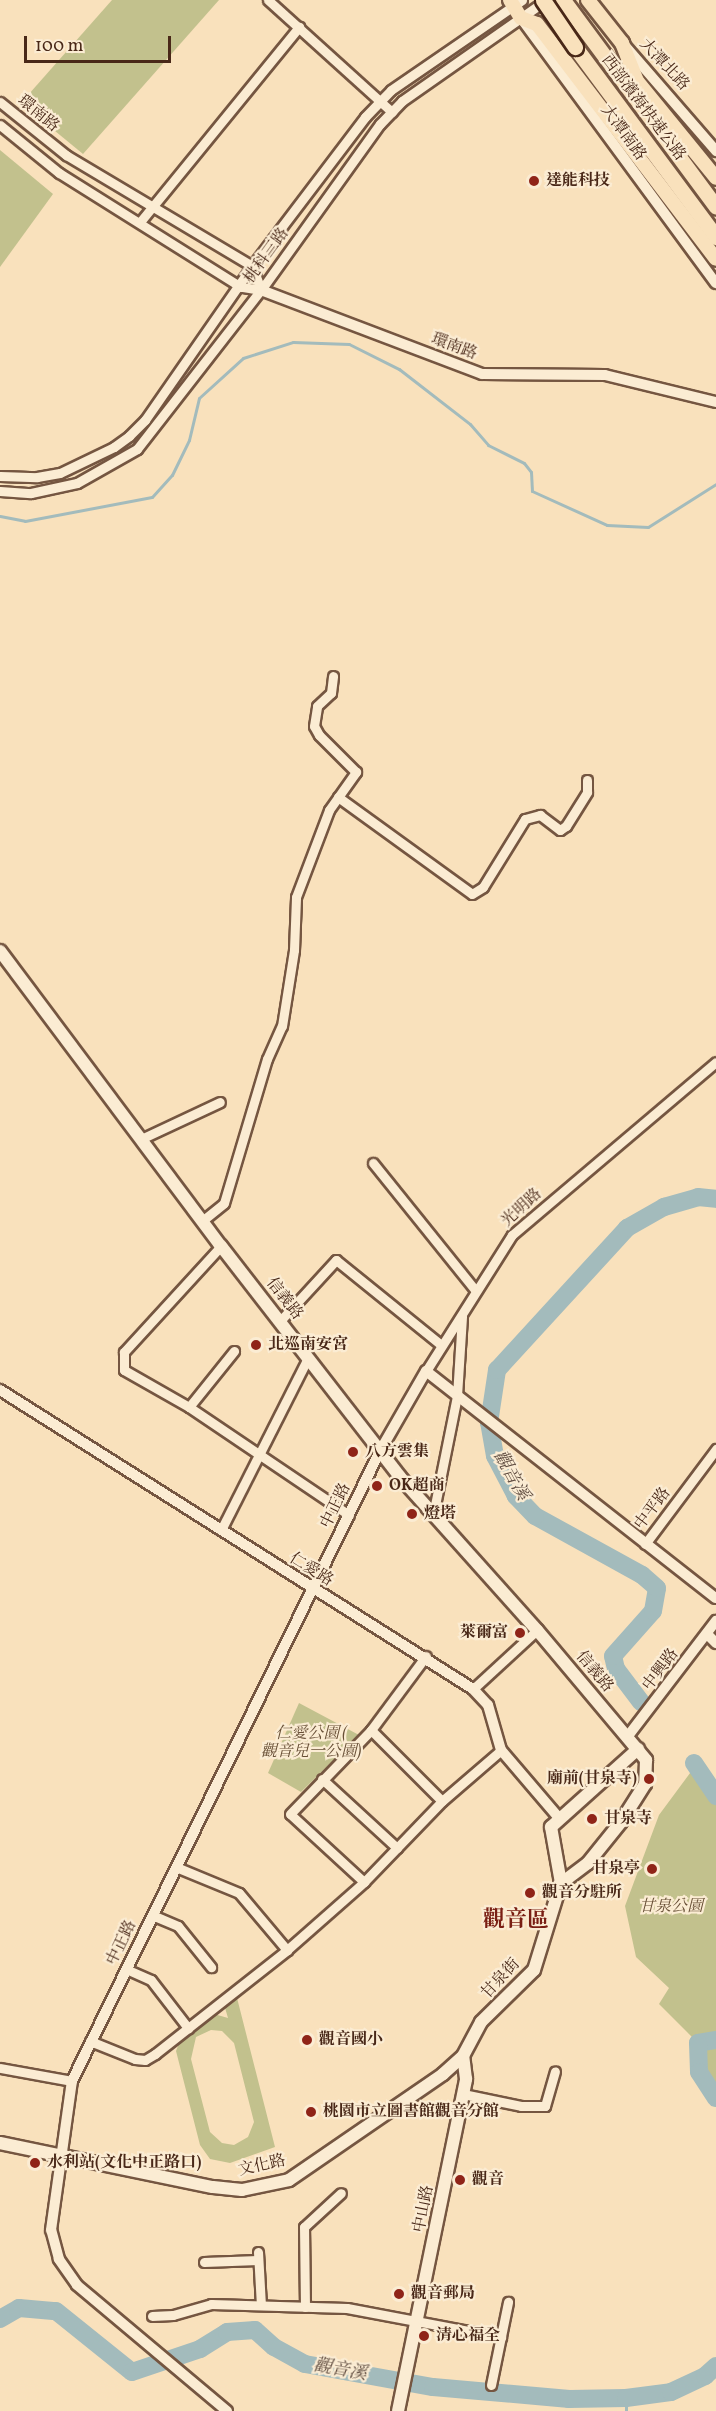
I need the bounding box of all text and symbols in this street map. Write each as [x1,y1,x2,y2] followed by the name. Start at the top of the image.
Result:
[27,24,174,62] scale bar
[35,34,84,59] text: 100 m
[635,35,693,95] street label: 大潭北路
[597,51,689,165] street label: 西部濱海快速公路
[13,91,63,137] street label: 環南路
[596,101,650,165] street label: 大潭南路
[546,171,610,191] place label: 達能科技
[527,174,541,188] marker: 達能科技
[240,224,294,288] street label: 桃科三路
[428,329,480,365] street label: 環南路
[498,1185,546,1231] street label: 光明路
[262,1274,306,1324] street label: 信義路
[268,1335,348,1355] place label: 北巡南安宮
[249,1338,263,1352] marker: 北巡南安宮
[365,1442,429,1462] place label: 八方雲集
[346,1445,360,1459] marker: 八方雲集
[487,1447,533,1505] water label: 觀音溪
[389,1476,445,1496] place label: OK超商
[370,1479,384,1493] marker: OK超商
[317,1480,355,1532] street label: 中正路
[631,1484,675,1534] street label: 中平路
[424,1504,456,1524] place label: 燈塔
[405,1507,419,1521] marker: 燈塔
[286,1549,336,1591] street label: 仁愛路
[460,1623,508,1643] place label: 萊爾富
[513,1626,527,1640] marker: 萊爾富
[639,1645,683,1695] street label: 中興路
[571,1647,617,1697] street label: 信義路
[261,1724,361,1762] park label: 仁愛公園 ( 觀音兒一公園)
[547,1769,637,1789] place label: 廟前(甘泉寺)
[642,1772,656,1786] marker: 廟前(甘泉寺)
[604,1809,652,1829] place label: 甘泉寺
[585,1812,599,1826] marker: 甘泉寺
[592,1859,640,1879] place label: 甘泉亭
[645,1862,659,1876] marker: 甘泉亭
[542,1883,622,1903] place label: 觀音分駐所
[523,1886,537,1900] marker: 觀音分駐所
[639,1897,703,1917] park label: 甘泉公園
[483,1908,549,1934] district label: 觀音區
[103,1917,141,1969] street label: 中正路
[478,1955,524,2003] street label: 甘泉街
[319,2030,383,2050] place label: 觀音國小
[300,2033,314,2047] marker: 觀音國小
[323,2102,499,2122] place label: 桃園市立圖書館觀音分館
[304,2105,318,2119] marker: 桃園市立圖書館觀音分館
[236,2151,288,2181] street label: 文化路
[47,2153,201,2173] place label: 水利站(文化中正路口)
[28,2156,42,2170] marker: 水利站(文化中正路口)
[472,2170,504,2190] place label: 觀音
[453,2173,467,2187] marker: 觀音
[410,2184,438,2234] street label: 中山路
[411,2284,475,2304] place label: 觀音郵局
[392,2287,406,2301] marker: 觀音郵局
[436,2326,500,2346] place label: 清心福全
[417,2329,431,2343] marker: 清心福全
[312,2356,368,2386] water label: 觀音溪

